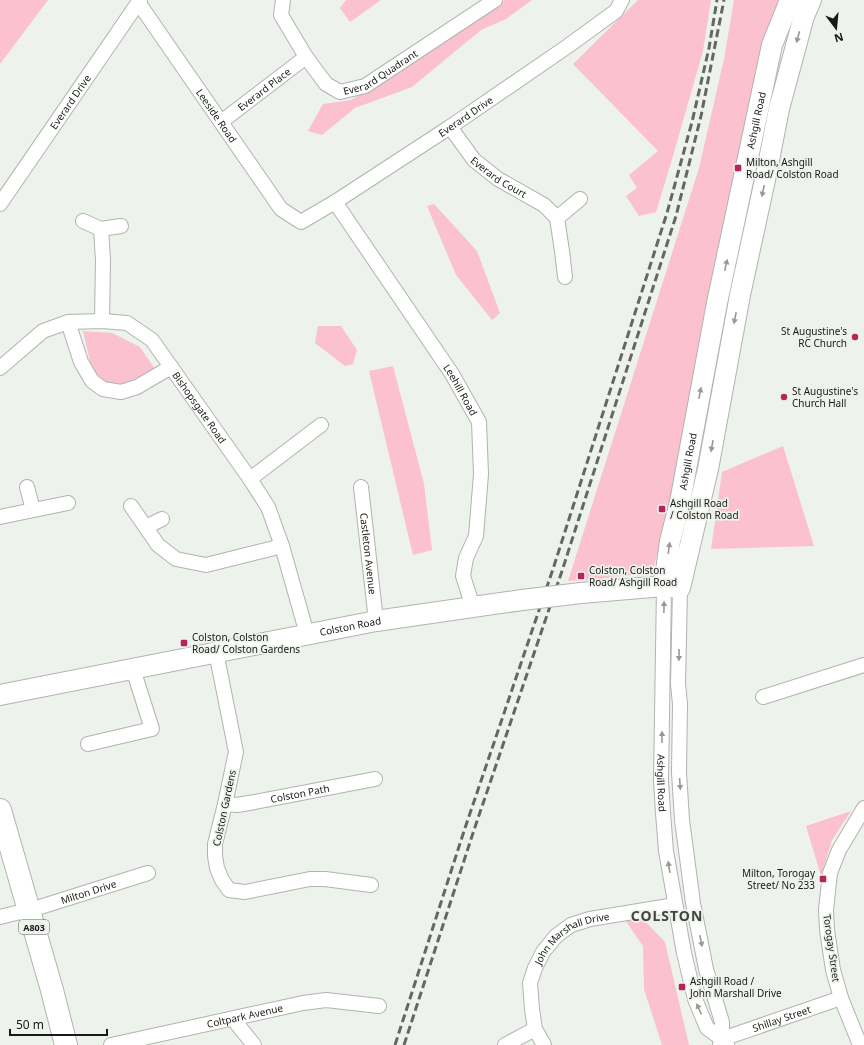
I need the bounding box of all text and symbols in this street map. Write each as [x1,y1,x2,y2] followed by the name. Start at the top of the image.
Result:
[816,8,856,48] north arrow
[833,30,845,47] text: N
[795,31,801,43] one-way arrow
[342,46,420,98] street label: Everard Quadrant
[235,64,294,114] street label: Everard Place
[46,71,94,132] street label: Everard Drive
[193,86,240,145] street label: Leeside Road
[743,90,769,150] street label: Ashgill Road
[435,92,496,140] street label: Everard Drive
[468,153,530,201] street label: Everard Court
[746,155,839,181] place label: Milton, Ashgill Road/ Colston Road
[733,163,743,173] marker: Milton, Ashgill Road/ Colston Road
[759,184,765,197] one-way arrow
[723,259,729,271] one-way arrow
[732,312,738,324] one-way arrow
[781,324,847,350] place label: St Augustine's RC Church
[850,332,860,342] marker: St Augustine's RC Church
[440,361,481,418] street label: Leehill Road
[169,369,230,446] street label: Bishopsgate Road
[792,384,858,410] place label: St Augustine's Church Hall
[698,387,704,399] one-way arrow
[779,392,789,402] marker: St Augustine's Church Hall
[675,432,700,491] street label: Ashgill Road
[709,439,715,452] one-way arrow
[670,496,739,522] place label: Ashgill Road / Colston Road
[657,504,667,514] marker: Ashgill Road / Colston Road
[357,512,380,596] street label: Castleton Avenue
[666,542,672,554] one-way arrow
[589,563,677,589] place label: Colston, Colston Road/ Ashgill Road
[576,571,586,581] marker: Colston, Colston Road/ Ashgill Road
[661,600,667,613] one-way arrow
[318,613,382,639] street label: Colston Road
[192,630,300,656] place label: Colston, Colston Road/ Colston Gardens
[179,638,189,648] marker: Colston, Colston Road/ Colston Gardens
[676,649,682,662] one-way arrow
[659,730,665,743] one-way arrow
[654,754,670,812] street label: Ashgill Road
[209,768,239,847] street label: Colston Gardens
[676,778,683,790] one-way arrow
[269,781,331,806] street label: Colston Path
[666,861,672,873] one-way arrow
[742,866,816,892] place label: Milton, Torogay Street/ No 233
[818,874,828,884] marker: Milton, Torogay Street/ No 233
[59,876,118,907] street label: Milton Drive
[631,906,703,925] district label: COLSTON
[530,909,611,968] street label: John Marshall Drive
[820,913,844,983] street label: Torogay Street
[19,920,49,934] road number: A803
[698,935,704,947] one-way arrow
[689,974,782,1000] place label: Ashgill Road / John Marshall Drive
[677,982,687,992] marker: Ashgill Road / John Marshall Drive
[205,1001,285,1031] street label: Coltpark Avenue
[751,1002,813,1035] street label: Shillay Street
[696,1004,702,1015] one-way arrow
[10,1011,107,1037] scale bar
[16,1016,44,1033] text: 50 m

